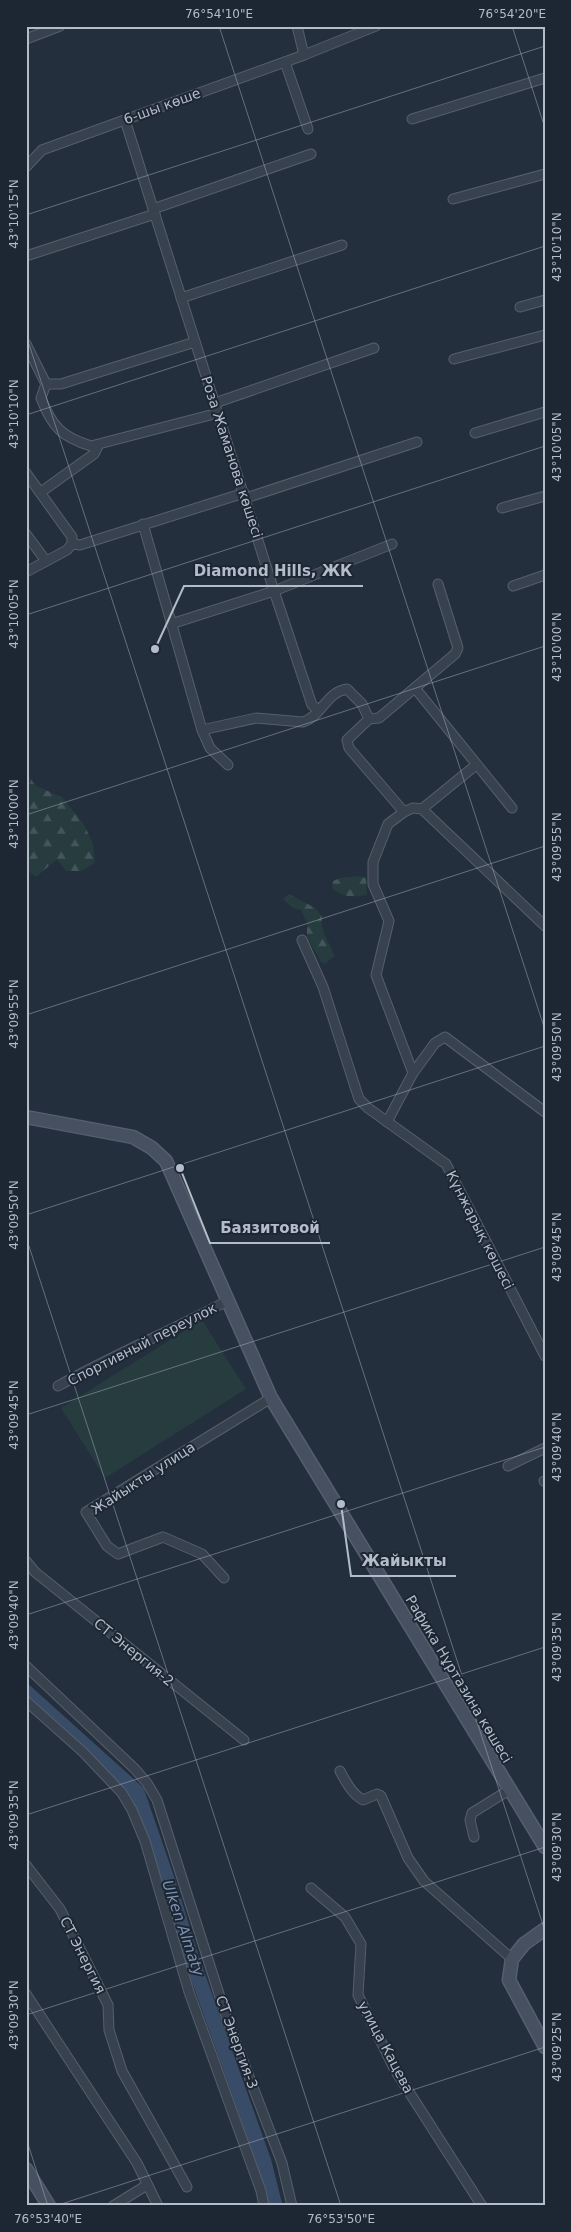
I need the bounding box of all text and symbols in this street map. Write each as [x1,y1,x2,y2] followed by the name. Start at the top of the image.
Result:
[185,7,253,21] text: 76°54'10"E
[478,7,546,21] text: 76°54'20"E
[121,85,203,127] street label: 6-шы көше
[7,179,21,249] text: 43°10'15"N
[550,212,564,282] text: 43°10'10"N
[198,374,266,540] street label: Роза Жаманова көшесі
[7,379,21,449] text: 43°10'10"N
[550,412,564,482] text: 43°10'05"N
[184,556,363,586] callout: Diamond Hills, ЖК
[194,562,353,580] text: Diamond Hills, ЖК
[7,579,21,649] text: 43°10'05"N
[550,612,564,682] text: 43°10'00"N
[7,779,21,849] text: 43°10'00"N
[550,812,564,882] text: 43°09'55"N
[7,979,21,1049] text: 43°09'55"N
[550,1012,564,1082] text: 43°09'50"N
[443,1168,517,1292] street label: Күнжарық көшесі
[7,1180,21,1250] text: 43°09'50"N
[550,1212,564,1282] text: 43°09'45"N
[210,1213,330,1243] callout: Баязитовой
[220,1219,320,1237] text: Баязитовой
[65,1299,219,1389] street label: Спортивный переулок
[7,1380,21,1450] text: 43°09'45"N
[550,1412,564,1482] text: 43°09'40"N
[88,1439,198,1517] street label: Жайыкты улица
[351,1546,456,1576] callout: Жайыкты
[362,1552,447,1570] text: Жайыкты
[7,1580,21,1650] text: 43°09'40"N
[402,1592,516,1766] street label: Рафика Нұртазина көшесі
[550,1612,564,1682] text: 43°09'35"N
[91,1615,177,1689] street label: СТ Энергия-2
[7,1780,21,1850] text: 43°09'35"N
[550,1812,564,1882] text: 43°09'30"N
[158,1878,208,1979] water label: Ulken Almaty
[57,1914,109,1996] street label: СТ Энергия
[7,1980,21,2050] text: 43°09'30"N
[213,1993,261,2091] street label: СТ Энергия-3
[355,1998,417,2096] street label: улица Кацева
[550,2012,564,2082] text: 43°09'25"N
[14,2212,82,2226] text: 76°53'40"E
[307,2212,375,2226] text: 76°53'50"E

